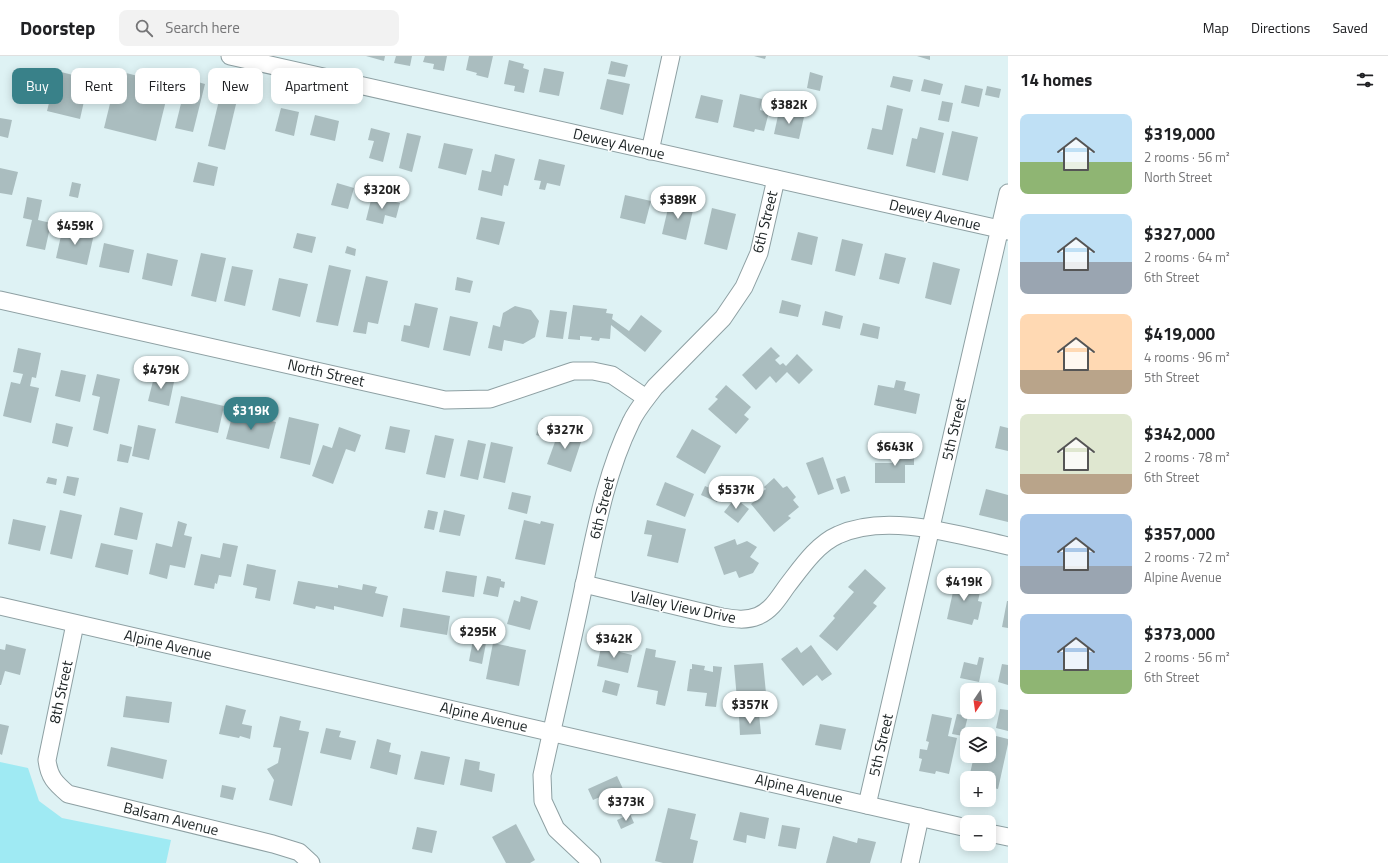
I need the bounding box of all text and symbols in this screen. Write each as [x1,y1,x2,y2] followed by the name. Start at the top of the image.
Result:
[119,10,399,46] search box
[20,13,95,42] text: Doorstep
[165,16,240,39] text: Search here
[133,17,155,39] icon: search
[1203,17,1229,38] text: Map
[1251,17,1310,38] text: Directions
[1332,17,1368,38] text: Saved
[1020,67,1092,93] text: 14 homes
[12,68,63,104] chip: Buy
[71,68,127,104] chip: Rent
[135,68,200,104] chip: Filters
[208,68,263,104] chip: New
[271,68,363,104] chip: Apartment
[1354,69,1376,91] icon: filters
[761,91,817,125] pin: $382K
[771,94,807,114] text: $382K
[1144,121,1215,147] text: $319,000
[571,122,667,165] street label: Dewey Avenue
[1052,130,1100,178] icon: home
[1144,147,1230,167] text: 2 rooms · 56 m²
[1144,167,1212,187] text: North Street
[354,176,410,210] pin: $320K
[364,179,400,199] text: $320K
[650,186,706,220] pin: $389K
[746,187,784,256] street label: 6th Street
[660,189,696,209] text: $389K
[887,193,983,236] street label: Dewey Avenue
[47,212,103,246] pin: $459K
[57,215,93,235] text: $459K
[1144,221,1215,247] text: $327,000
[1052,230,1100,278] icon: home
[1144,247,1230,267] text: 2 rooms · 64 m²
[1144,267,1199,287] text: 6th Street
[1144,321,1215,347] text: $419,000
[1052,330,1100,378] icon: home
[1144,347,1230,367] text: 4 rooms · 96 m²
[285,352,368,393] street label: North Street
[133,356,189,390] pin: $479K
[143,359,179,379] text: $479K
[1144,367,1199,387] text: 5th Street
[935,395,972,463] street label: 5th Street
[223,397,279,431] pin: $319K
[233,400,269,420] text: $319K
[537,416,593,450] pin: $327K
[547,419,583,439] text: $327K
[1144,421,1215,447] text: $342,000
[1052,430,1100,478] icon: home
[867,433,923,467] pin: $643K
[877,436,913,456] text: $643K
[1144,447,1230,467] text: 2 rooms · 78 m²
[1144,467,1199,487] text: 6th Street
[583,473,621,542] street label: 6th Street
[708,476,764,510] pin: $537K
[718,479,754,499] text: $537K
[1144,521,1215,547] text: $357,000
[1052,530,1100,578] icon: home
[1144,547,1230,567] text: 2 rooms · 72 m²
[1144,567,1222,587] text: Alpine Avenue
[936,568,992,602] pin: $419K
[946,571,982,591] text: $419K
[628,584,738,629] street label: Valley View Drive
[450,618,506,652] pin: $295K
[460,621,496,641] text: $295K
[1144,621,1215,647] text: $373,000
[122,623,214,666] street label: Alpine Avenue
[586,625,642,659] pin: $342K
[596,628,632,648] text: $342K
[1052,630,1100,678] icon: home
[1144,647,1230,667] text: 2 rooms · 56 m²
[43,658,79,725] street label: 8th Street
[1144,667,1199,687] text: 6th Street
[960,683,996,719] north arrow
[960,683,996,851] map controls
[722,691,778,725] pin: $357K
[732,694,768,714] text: $357K
[438,695,530,738] street label: Alpine Avenue
[862,711,899,779] street label: 5th Street
[960,727,996,763] button: layers
[753,767,845,810] street label: Alpine Avenue
[960,771,996,807] button: +
[598,788,654,822] pin: $373K
[608,791,644,811] text: $373K
[121,796,221,841] street label: Balsam Avenue
[960,815,996,851] button: −

